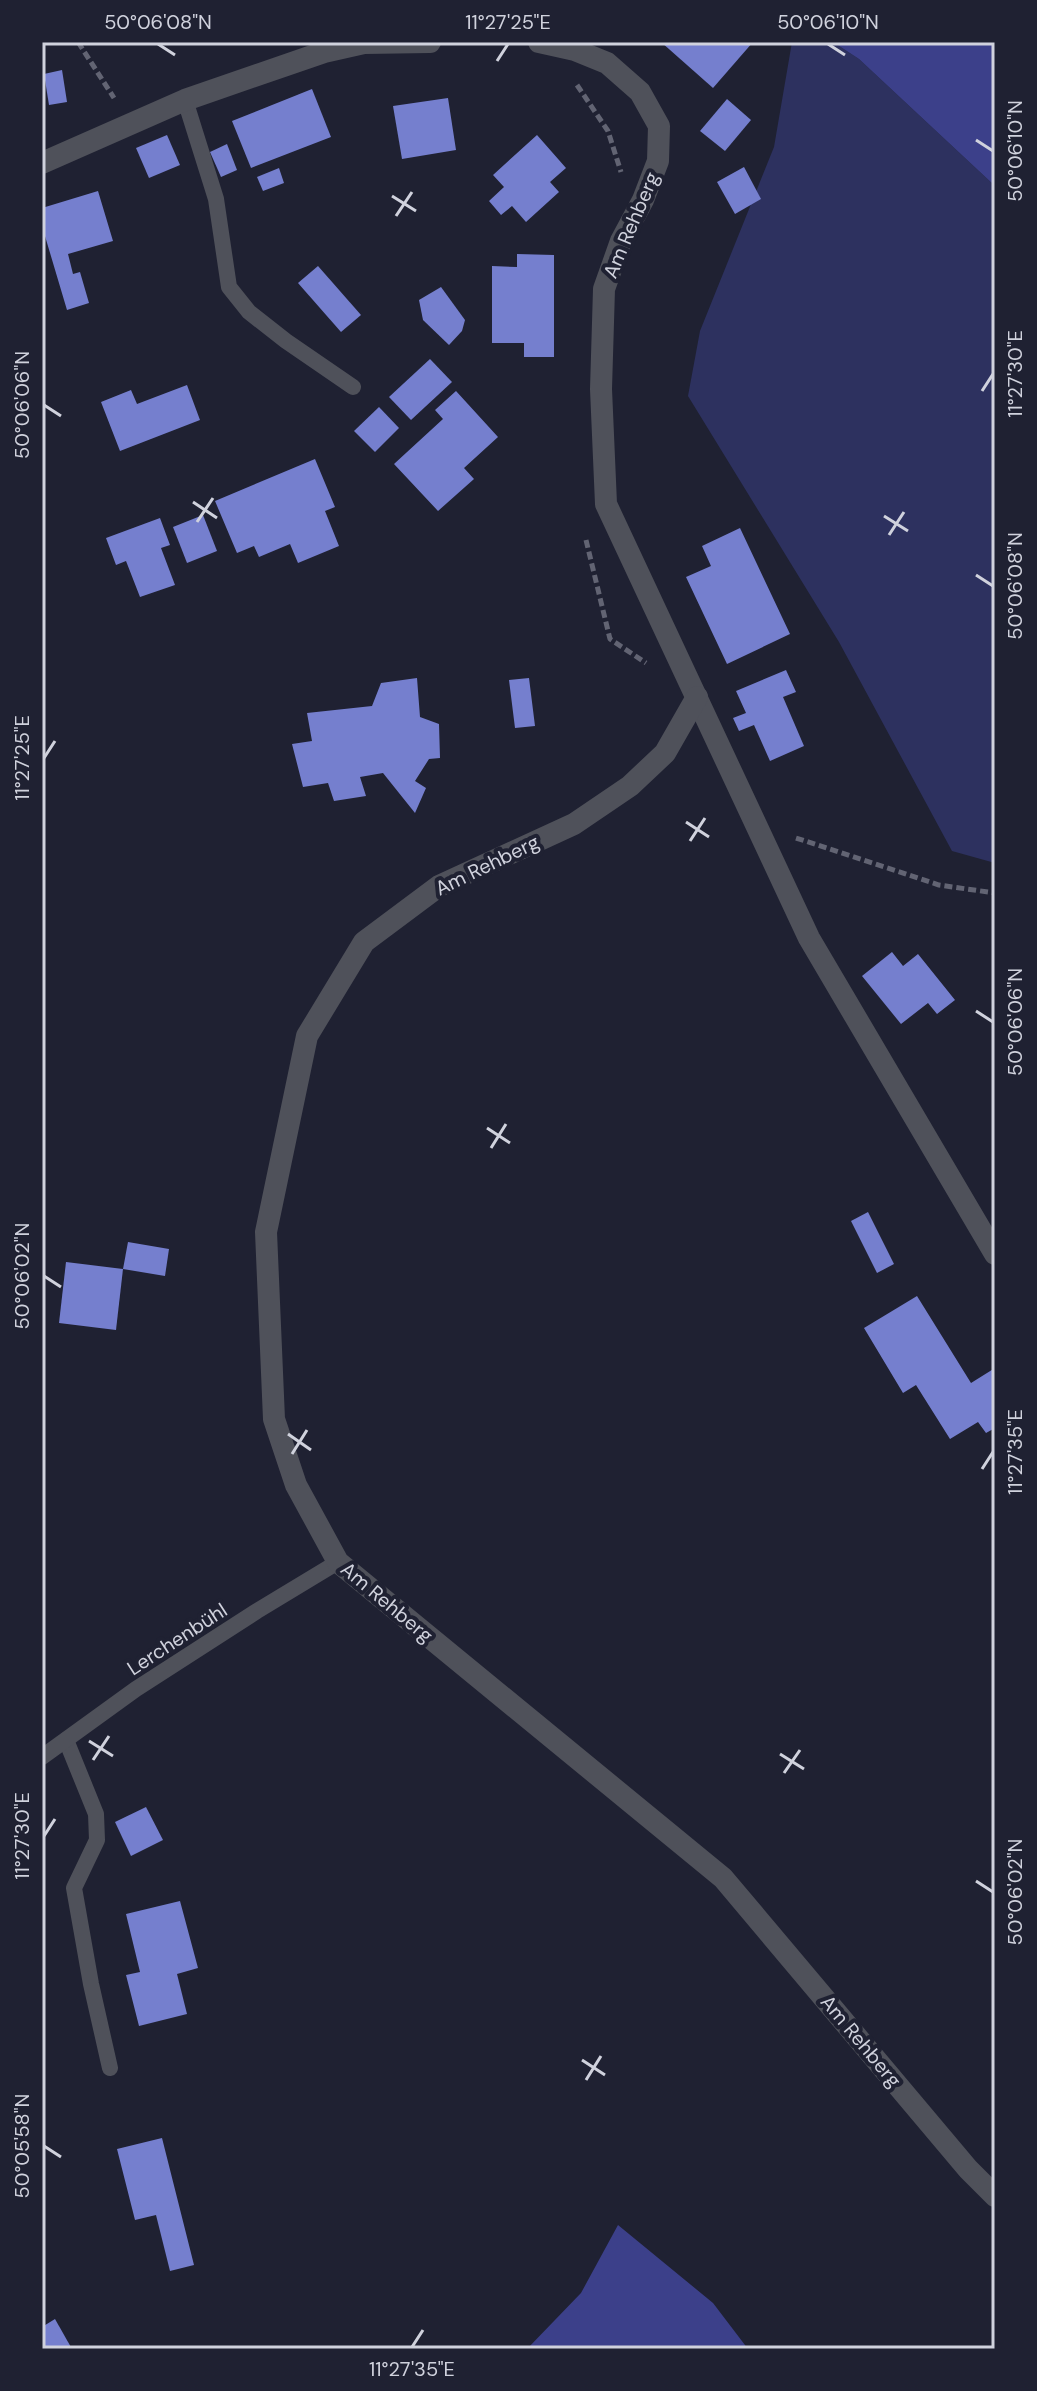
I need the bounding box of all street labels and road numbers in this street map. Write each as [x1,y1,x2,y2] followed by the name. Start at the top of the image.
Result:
[597,168,665,282] street label: Am Rehberg
[431,829,543,901] street label: Am Rehberg
[335,1556,439,1648] street label: Am Rehberg
[122,1597,232,1681] street label: Lerchenbühl
[815,1989,907,2093] street label: Am Rehberg

